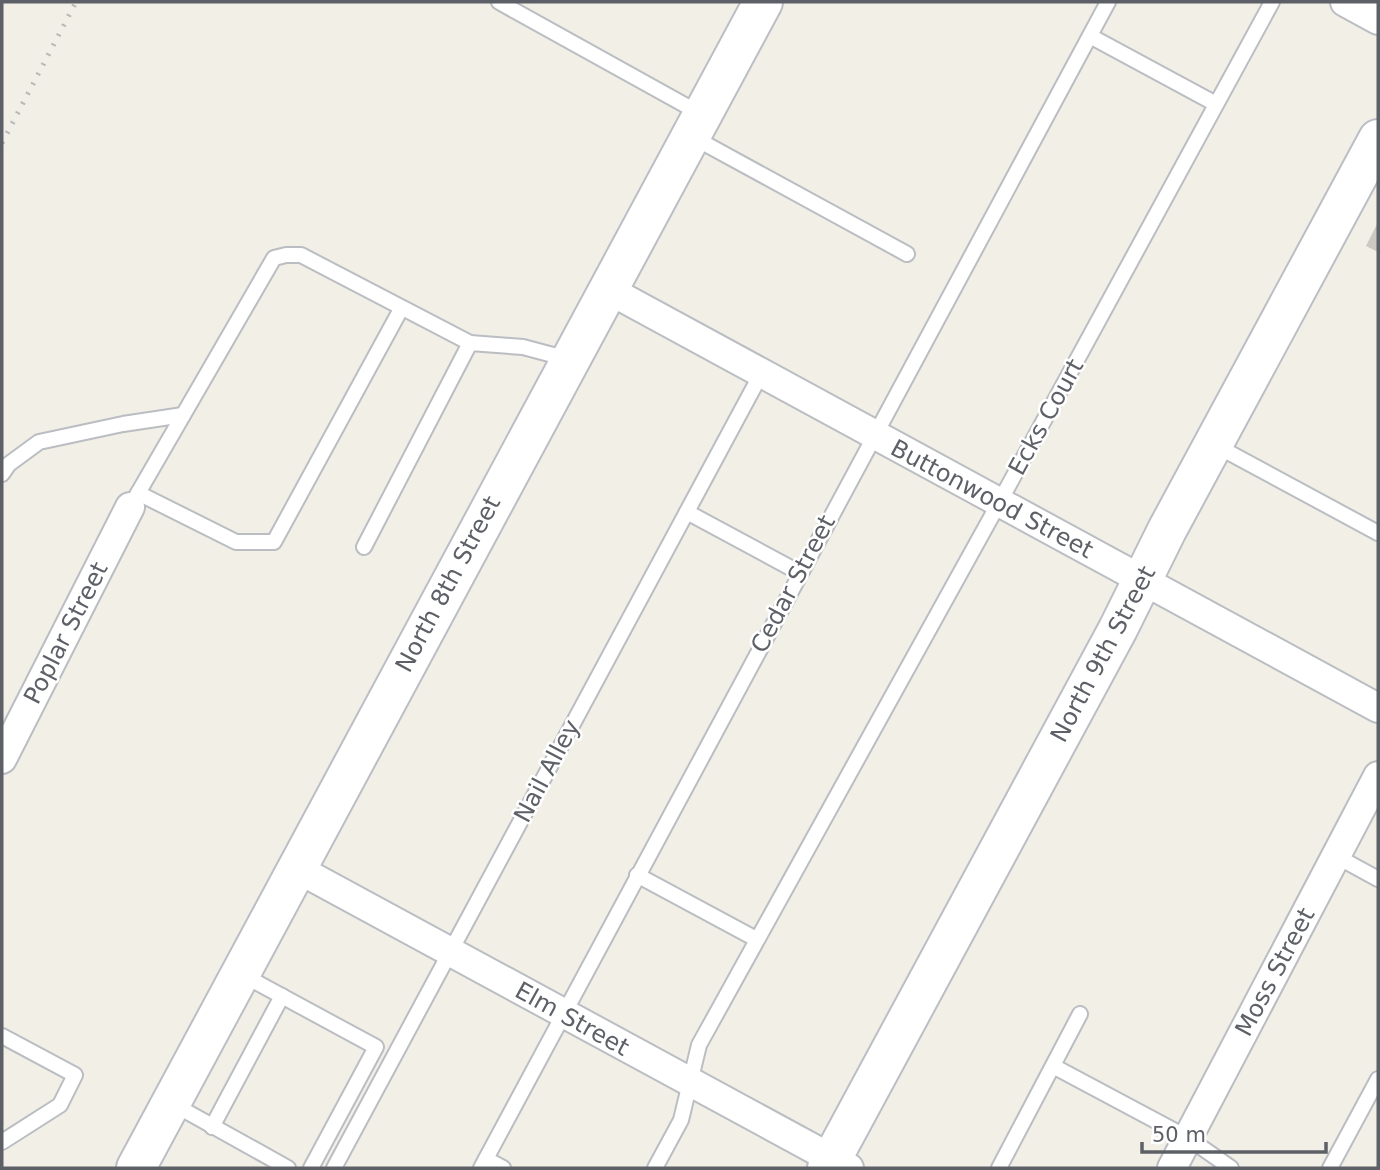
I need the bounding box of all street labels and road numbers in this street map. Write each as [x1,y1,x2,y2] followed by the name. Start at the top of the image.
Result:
[1003,354,1089,480] street label: Ecks Court
[886,434,1098,564] street label: Buttonwood Street
[390,491,506,677] street label: North 8th Street
[745,510,841,658] street label: Cedar Street
[18,557,114,709] street label: Poplar Street
[1045,561,1161,747] street label: North 9th Street
[508,715,586,827] street label: Nail Alley
[1230,903,1320,1041] street label: Moss Street
[510,976,634,1062] street label: Elm Street

